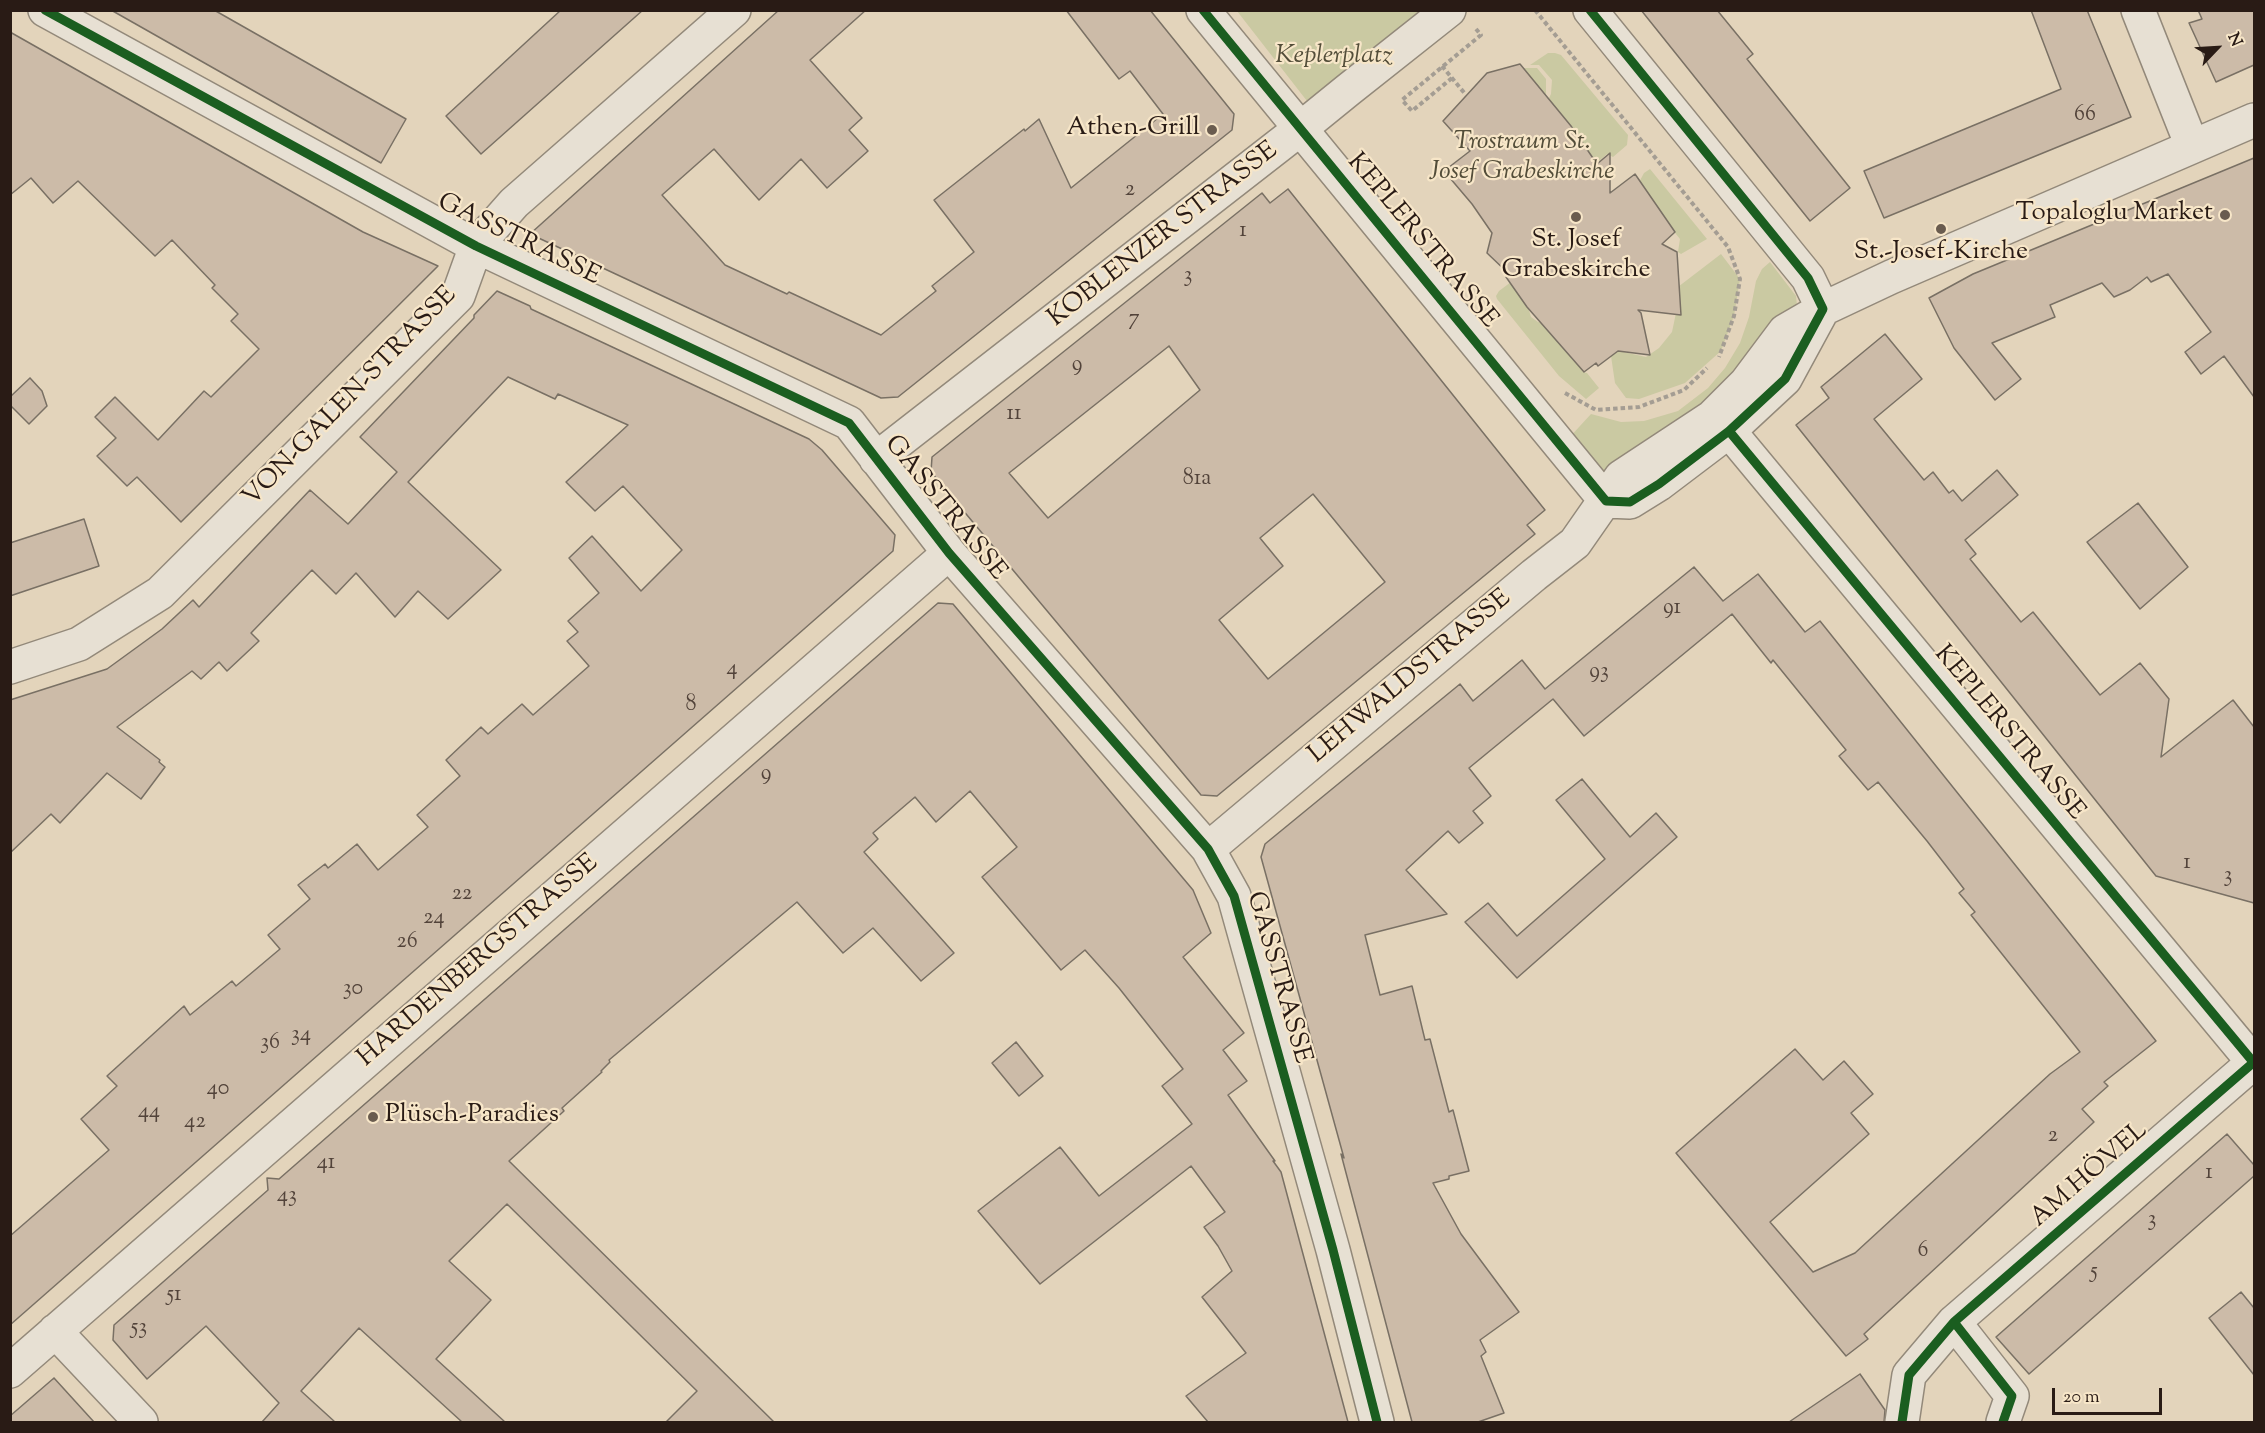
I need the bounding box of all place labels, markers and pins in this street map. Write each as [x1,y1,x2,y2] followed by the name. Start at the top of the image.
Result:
[1066,114,1200,146] place label: Athen-Grill
[1205,123,1219,137] marker: Athen-Grill
[2016,199,2213,231] place label: Topaloglu Market
[2218,208,2232,222] marker: Topaloglu Market
[1569,210,1583,224] marker: St. Josef Grabeskirche
[1934,222,1948,236] marker: St.-Josef-Kirche
[1501,226,1651,288] place label: St. Josef Grabeskirche
[1854,238,2028,270] place label: St.-Josef-Kirche
[385,1101,559,1133] place label: Plüsch-Paradies
[366,1110,380,1124] marker: Plüsch-Paradies

